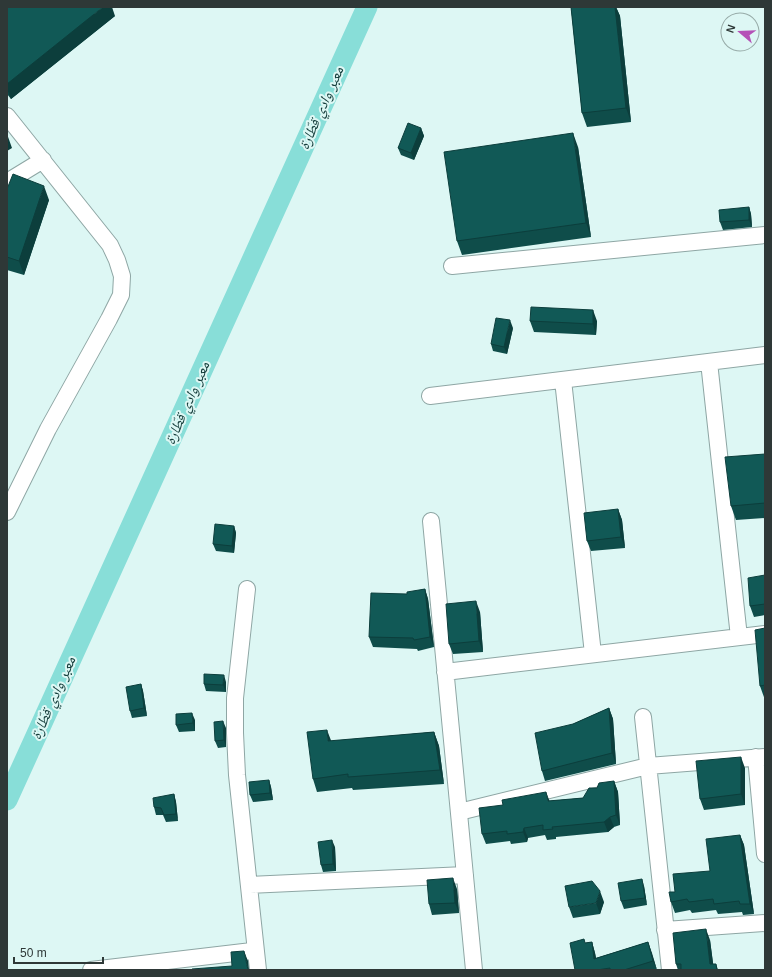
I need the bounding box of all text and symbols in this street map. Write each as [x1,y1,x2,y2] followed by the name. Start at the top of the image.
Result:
[720,12,760,52] north arrow
[724,23,738,34] text: N
[295,63,350,154] water label: معبر وادي قطّارة
[161,358,216,449] water label: معبر وادي قطّارة
[27,653,82,744] water label: معبر وادي قطّارة
[14,939,103,965] scale bar
[20,946,47,960] text: 50 m

